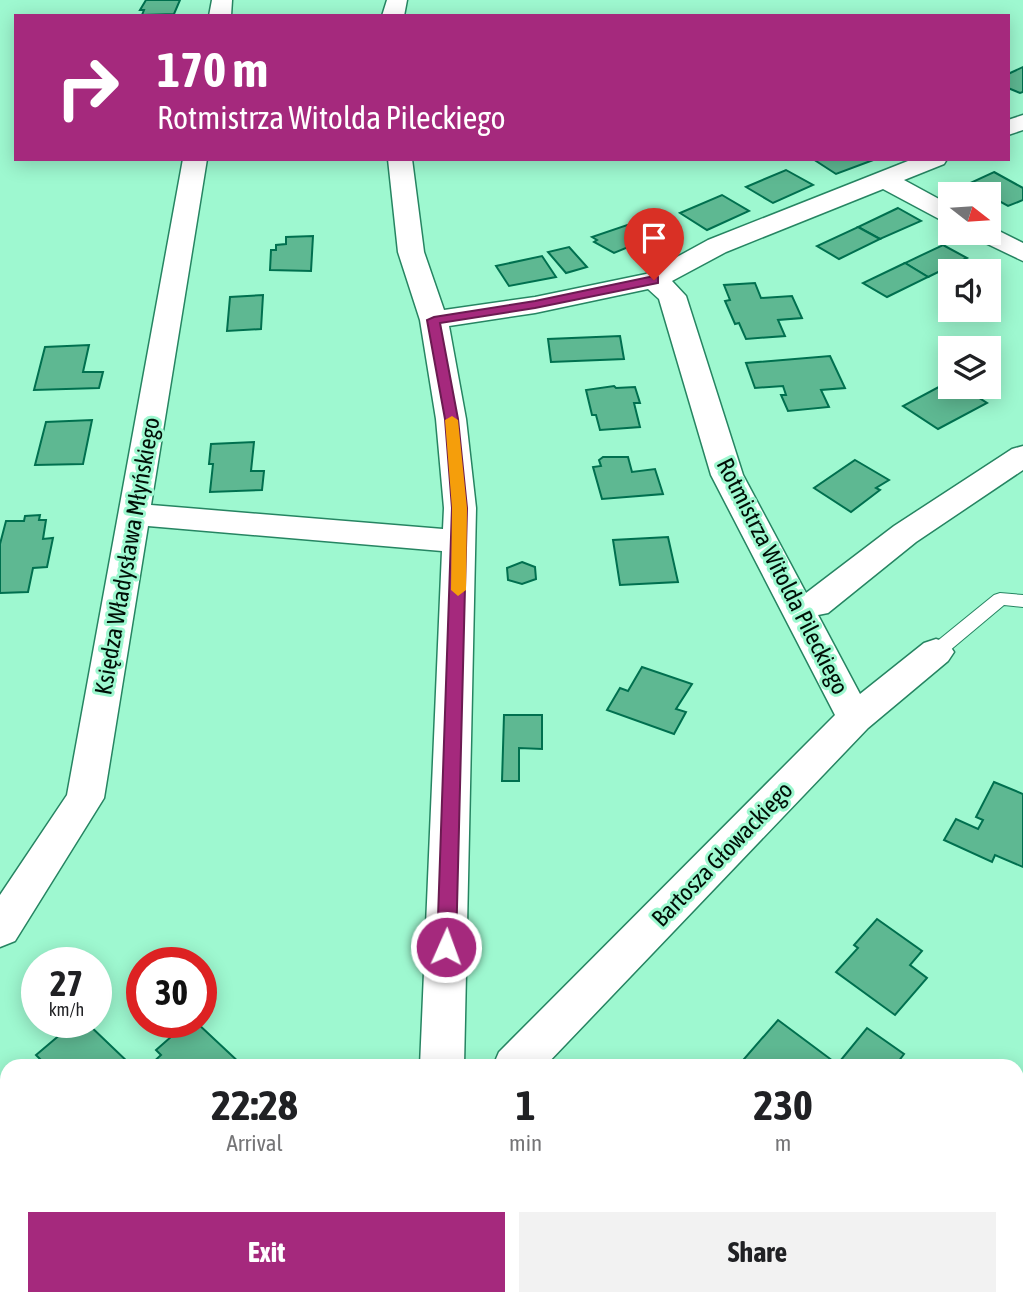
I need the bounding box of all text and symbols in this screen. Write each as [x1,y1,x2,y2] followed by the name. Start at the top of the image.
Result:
[157,41,268,97] text: 170 m
[42,42,133,133] icon: right
[157,99,505,136] text: Rotmistrza Witolda Pileckiego
[938,182,1001,245] north arrow
[938,182,1001,399] map controls
[624,208,684,280] pin
[635,219,673,257] icon: arrive
[938,259,1001,322] button: sound
[938,336,1001,399] button: layers
[89,415,165,697] street label: Księdza Władysława Młyńskiego
[712,453,854,699] street label: Rotmistrza Witolda Pileckiego
[646,776,798,932] street label: Bartosza Głowackiego
[409,910,483,984] position arrow
[126,947,217,1038] speed limit sign: 30
[50,963,83,1003] text: 27
[49,999,84,1020] text: km/h
[211,1081,298,1129] text: 22:28
[516,1081,535,1129] text: 1
[753,1081,813,1129] text: 230
[226,1130,283,1156] text: Arrival
[509,1130,542,1156] text: min
[775,1130,791,1156] text: m
[28,1212,505,1292] button: Exit
[519,1212,996,1292] button: Share

